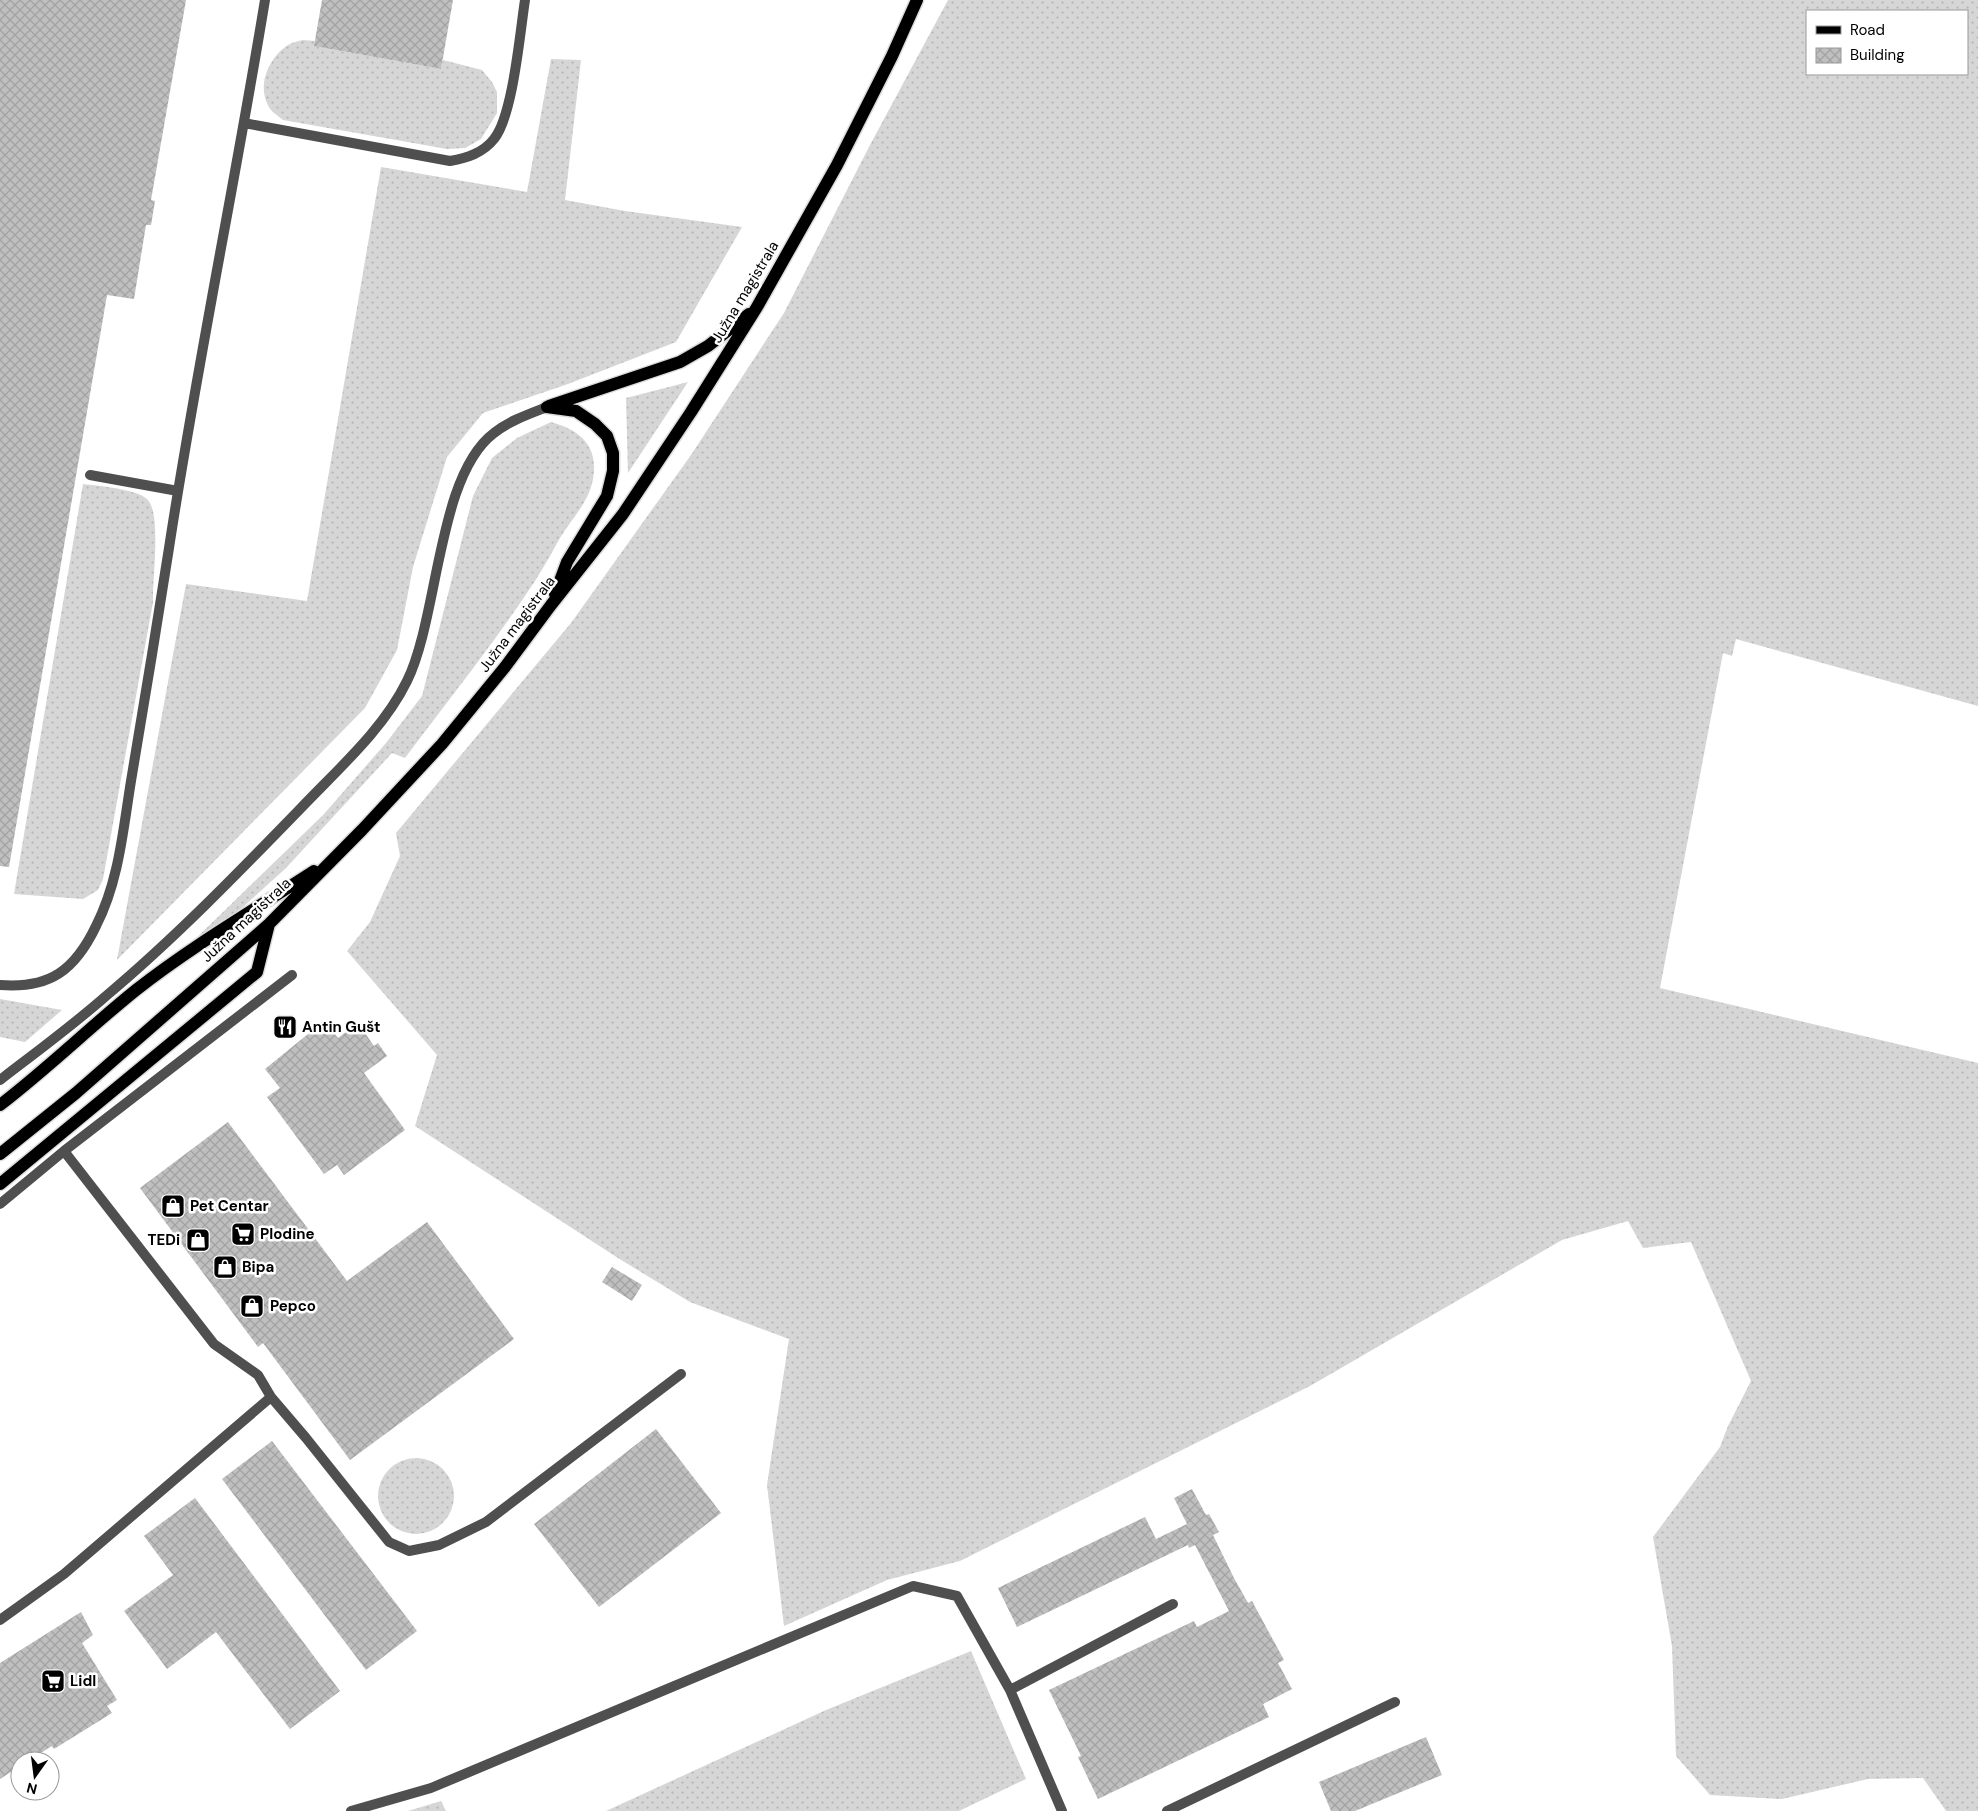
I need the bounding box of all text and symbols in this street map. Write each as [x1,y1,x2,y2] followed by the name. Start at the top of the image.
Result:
[1806,10,1968,75] legend
[1850,20,1885,40] text: Road
[1850,45,1905,65] text: Building
[707,237,783,347] street label: Južna magistrala
[474,572,560,676] street label: Južna magistrala
[197,873,295,967] street label: Južna magistrala
[272,1014,298,1040] restaurant icon: Antin Gušt
[302,1017,380,1037] place label: Antin Gušt
[160,1193,186,1219] shop icon: Pet Centar
[190,1196,269,1216] place label: Pet Centar
[230,1221,256,1247] supermarket icon: Plodine
[260,1224,315,1244] place label: Plodine
[185,1227,211,1253] shop icon: TEDi
[148,1230,180,1250] place label: TEDi
[212,1254,238,1280] shop icon: Bipa
[242,1257,274,1277] place label: Bipa
[239,1293,265,1319] shop icon: Pepco
[270,1296,316,1316] place label: Pepco
[40,1668,66,1694] supermarket icon: Lidl
[70,1671,96,1691] place label: Lidl
[10,1751,60,1801] north arrow
[25,1779,39,1799] text: N

